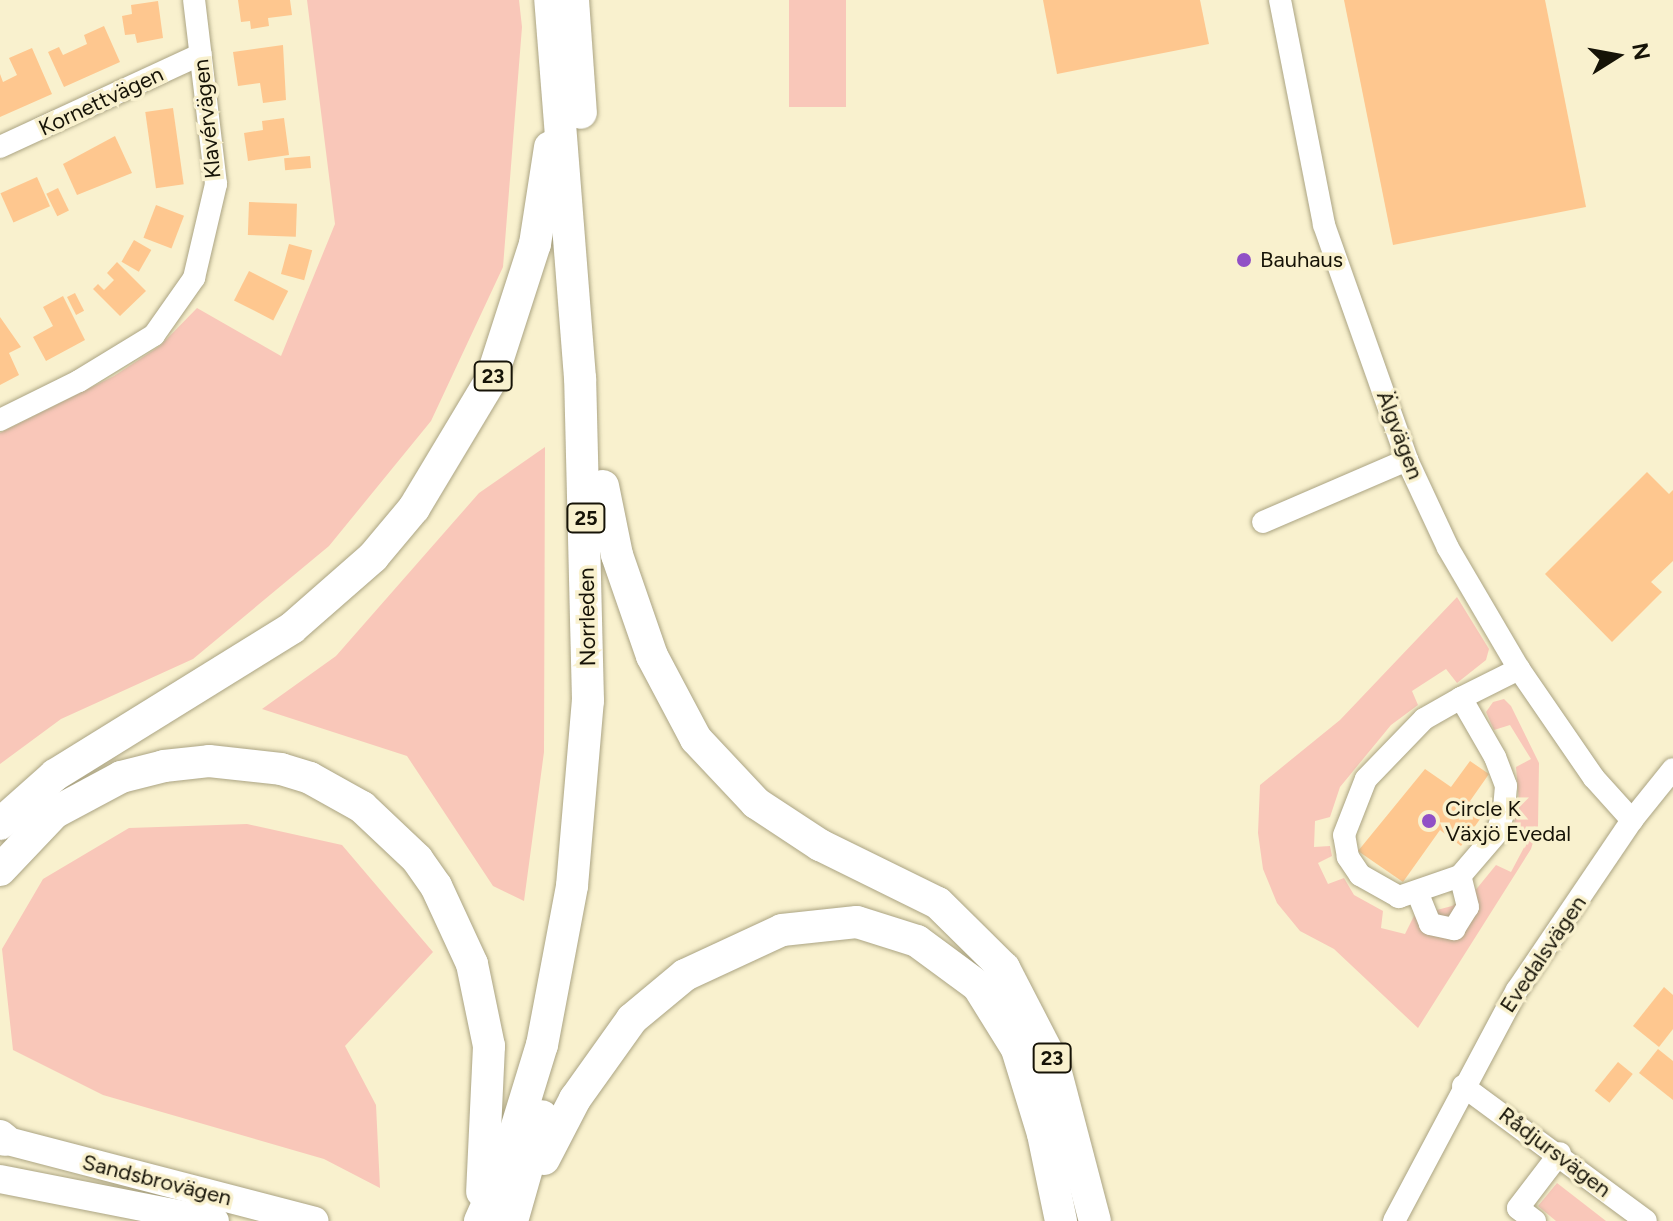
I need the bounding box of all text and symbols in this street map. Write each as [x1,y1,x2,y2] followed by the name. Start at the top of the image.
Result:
[1577,16,1657,96] north arrow
[1626,40,1656,62] text: N
[188,58,226,180] street label: Klavérvägen
[35,61,167,141] street label: Kornettvägen
[1260,247,1343,273] place label: Bauhaus
[1235,251,1253,269] marker: Bauhaus
[473,360,513,392] road number: 23
[1371,387,1429,483] street label: Älgvägen
[566,502,606,534] road number: 25
[573,567,601,667] street label: Norrleden
[1445,795,1571,846] place label: Circle K Växjö Evedal
[1420,812,1438,830] marker: Circle K Växjö Evedal
[1494,891,1592,1017] street label: Evedalsvägen
[1032,1042,1072,1074] road number: 23
[1494,1101,1616,1203] street label: Rådjursvägen
[80,1149,234,1211] street label: Sandsbrovägen

